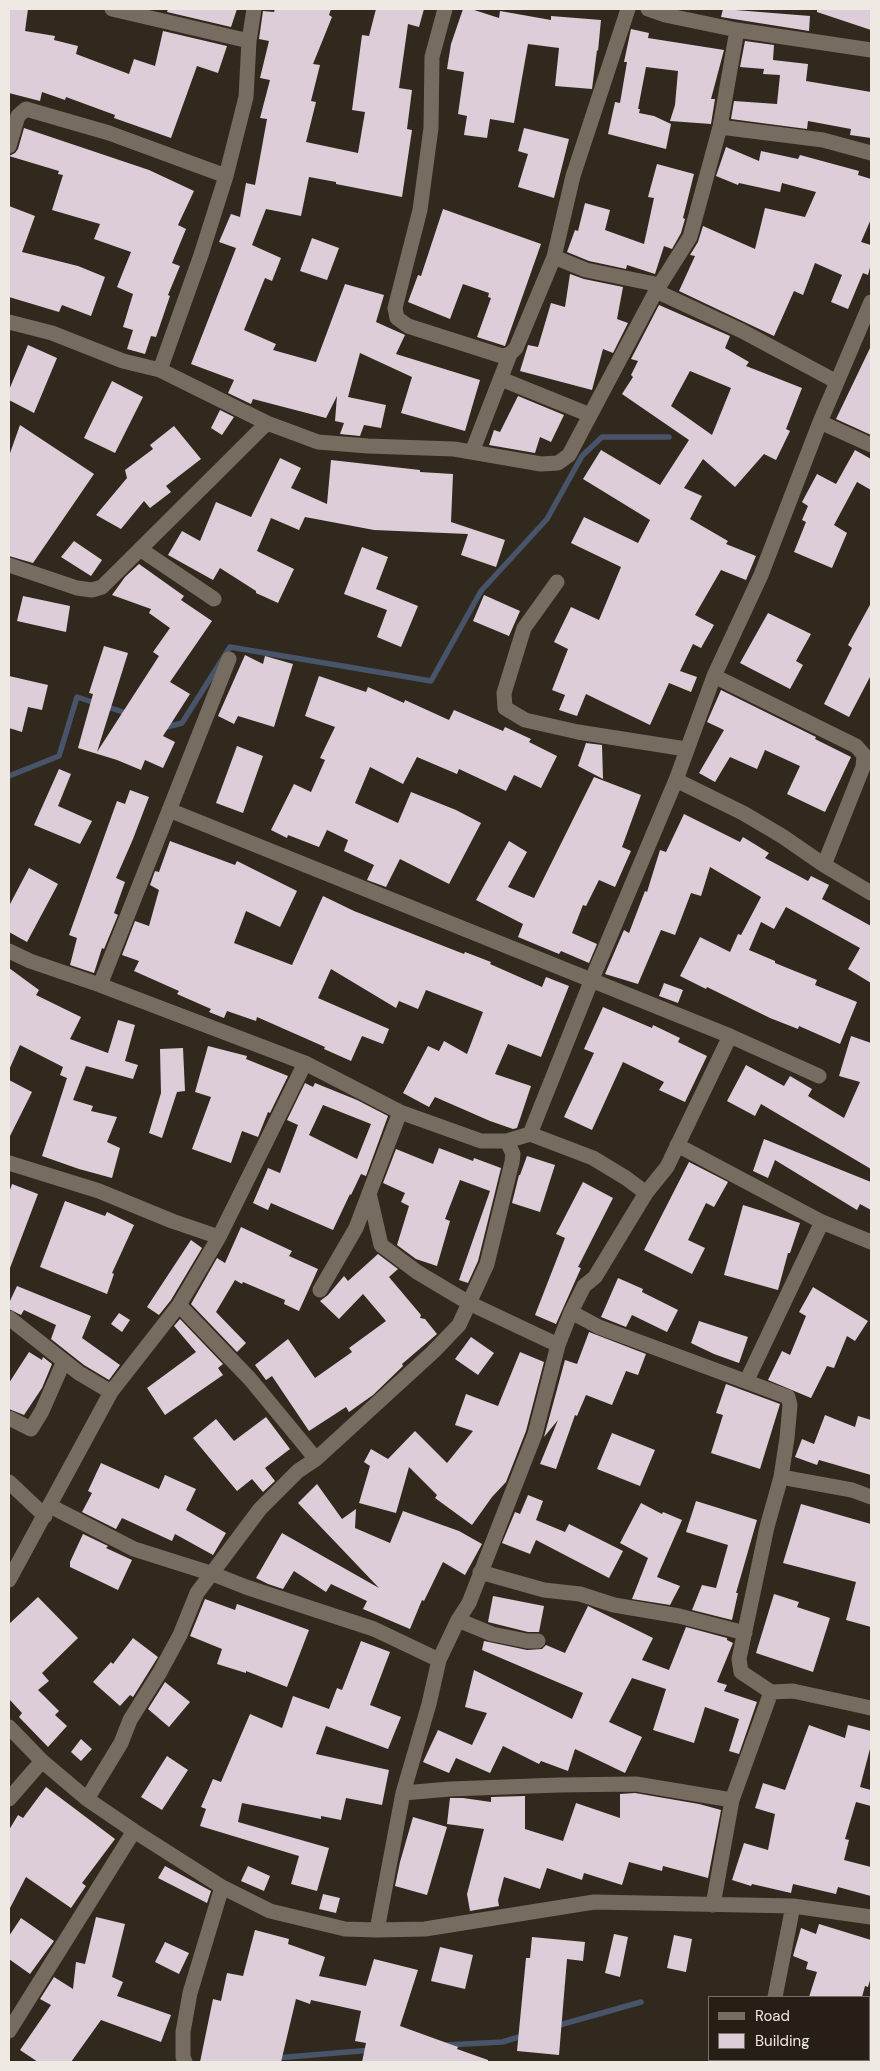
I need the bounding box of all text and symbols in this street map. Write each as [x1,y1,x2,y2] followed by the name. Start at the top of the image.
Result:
[708,1996,870,2061] legend
[755,2006,790,2026] text: Road
[755,2031,810,2051] text: Building

